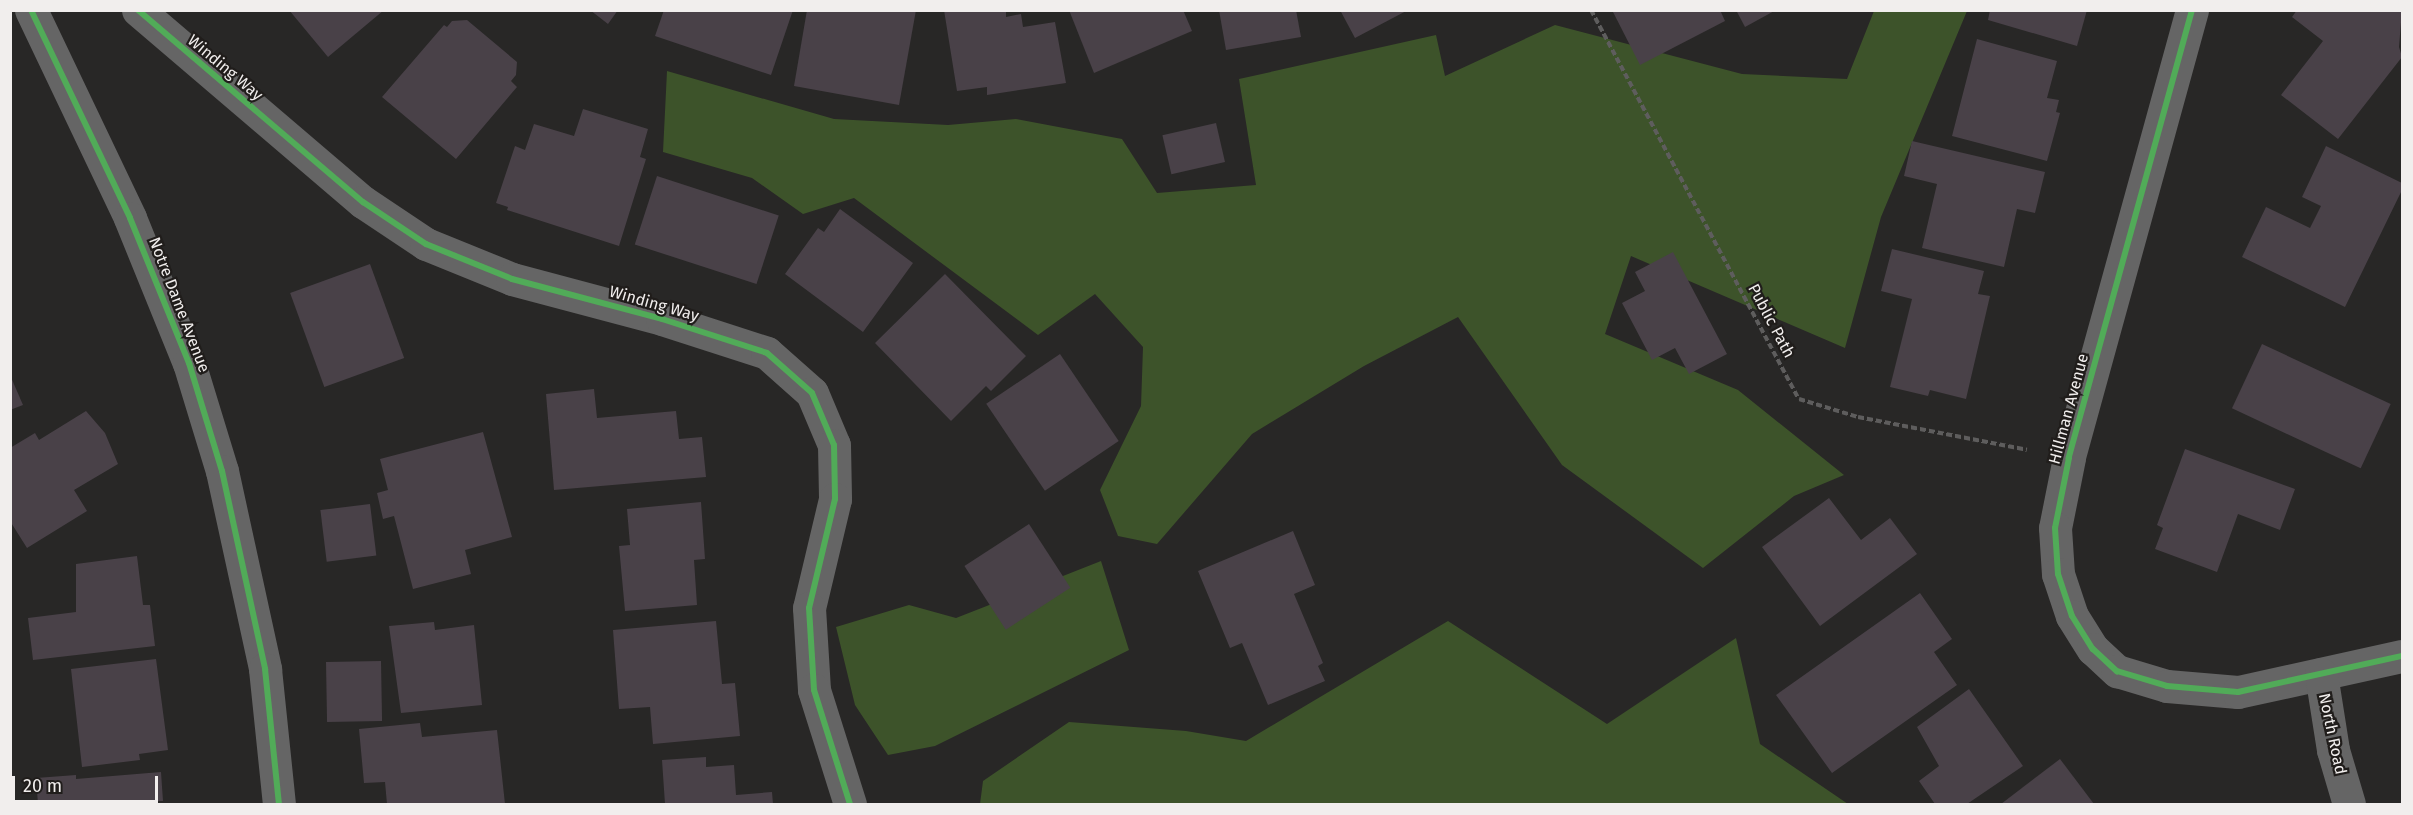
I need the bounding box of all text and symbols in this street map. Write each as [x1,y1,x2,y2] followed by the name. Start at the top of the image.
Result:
[184,31,266,105] street label: Winding Way
[144,235,214,375] street label: Notre Dame Avenue
[1744,281,1798,361] street label: Public Path
[607,282,701,326] street label: Winding Way
[2045,352,2093,466] street label: Hillman Avenue
[2314,692,2350,776] street label: North Road
[15,764,160,802] scale bar
[23,775,62,797] text: 20 m

